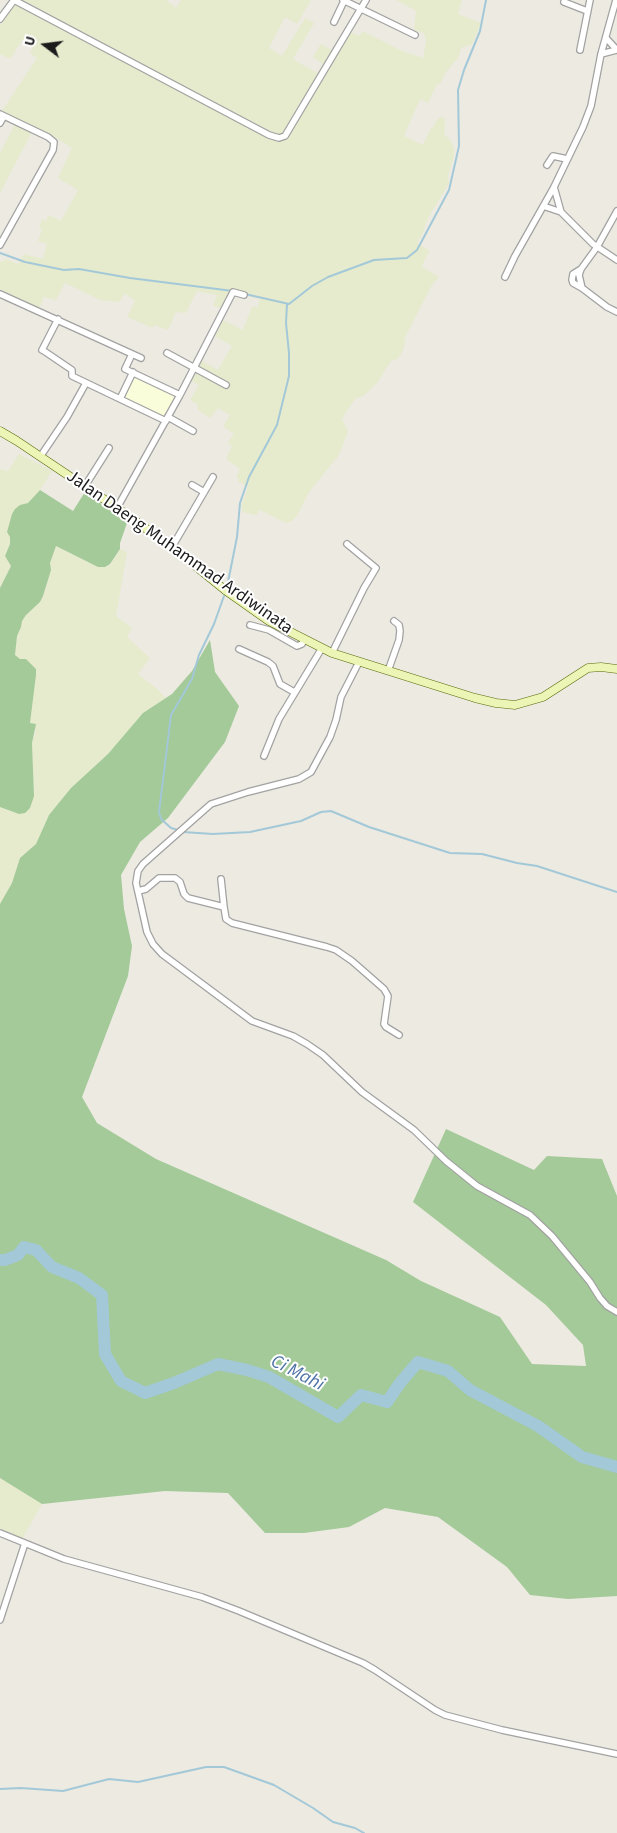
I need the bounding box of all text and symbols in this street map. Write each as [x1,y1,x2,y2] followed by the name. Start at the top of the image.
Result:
[20,20,70,70] north arrow
[20,34,41,48] text: U
[62,466,296,640] street label: Jalan Daeng Muhammad Ardiwinata
[267,1351,327,1397] water label: Ci Mahi

